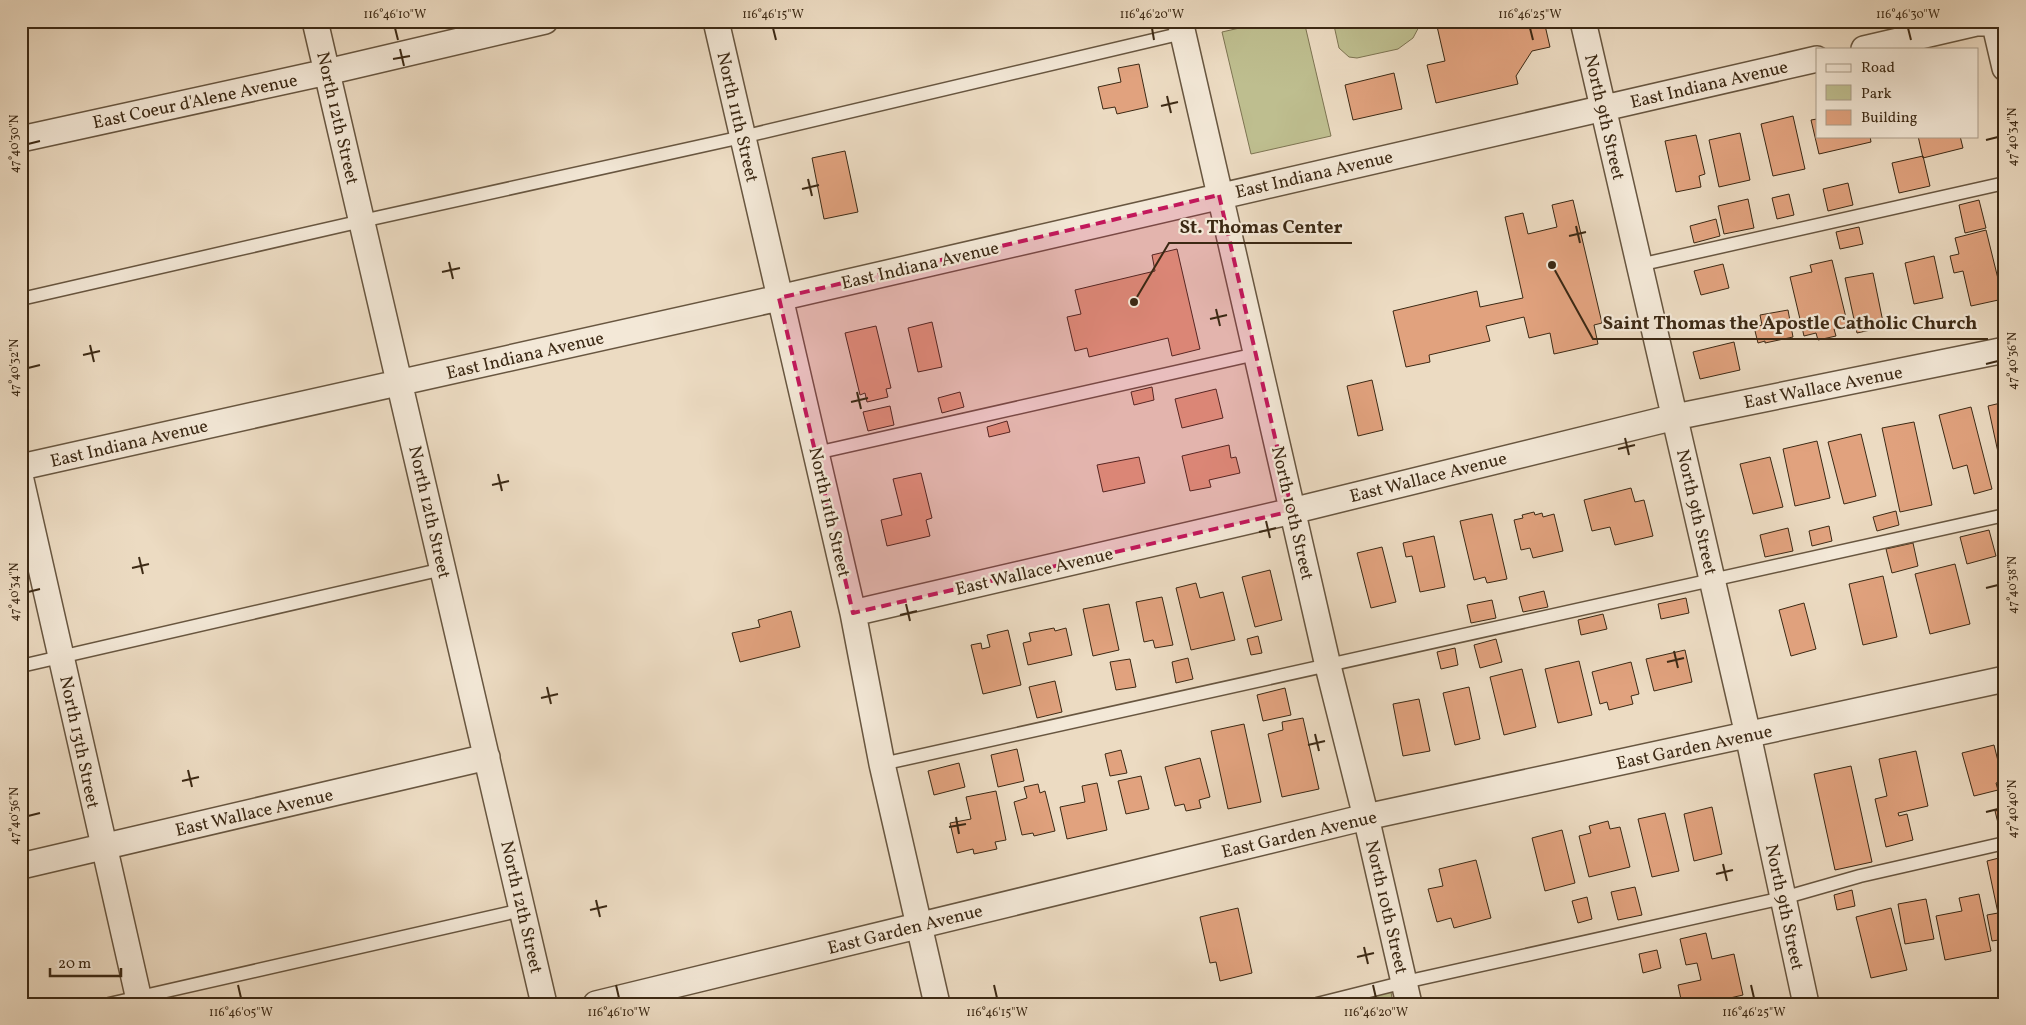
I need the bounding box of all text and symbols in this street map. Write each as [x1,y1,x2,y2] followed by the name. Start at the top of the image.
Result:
[364,7,426,23] text: 116°46'10"W
[742,7,804,23] text: 116°46'15"W
[1120,7,1184,23] text: 116°46'20"W
[1498,7,1562,23] text: 116°46'25"W
[1876,7,1940,23] text: 116°46'30"W
[1816,48,1978,138] legend
[309,49,364,187] street label: North 12th Street
[709,50,764,185] street label: North 11th Street
[1577,52,1630,183] street label: North 9th Street
[1628,55,1791,116] street label: East Indiana Avenue
[1861,58,1895,79] text: Road
[91,69,300,136] street label: East Coeur d'Alene Avenue
[1861,84,1892,105] text: Park
[1861,108,1918,129] text: Building
[2005,108,2021,166] text: 47°40'34"N
[7,115,23,173] text: 47°40'30"N
[1233,145,1396,206] street label: East Indiana Avenue
[1169,209,1352,243] callout: St. Thomas Center
[1179,215,1343,241] text: St. Thomas Center
[839,236,1002,297] street label: East Indiana Avenue
[1593,305,1988,339] callout: Saint Thomas the Apostle Catholic Church
[1603,311,1977,337] text: Saint Thomas the Apostle Catholic Church
[444,326,607,387] street label: East Indiana Avenue
[2005,332,2021,390] text: 47°40'36"N
[7,339,23,397] text: 47°40'32"N
[1742,361,1905,416] street label: East Wallace Avenue
[48,414,211,475] street label: East Indiana Avenue
[401,443,456,581] street label: North 12th Street
[1264,444,1319,583] street label: North 10th Street
[801,445,856,580] street label: North 11th Street
[1347,447,1510,510] street label: East Wallace Avenue
[1669,447,1722,578] street label: North 9th Street
[953,542,1116,603] street label: East Wallace Avenue
[2005,556,2021,614] text: 47°40'38"N
[7,563,23,621] text: 47°40'34"N
[52,674,105,811] street label: North 13th Street
[1614,720,1775,777] street label: East Garden Avenue
[2005,780,2021,838] text: 47°40'40"N
[173,783,336,844] street label: East Wallace Avenue
[7,787,23,845] text: 47°40'36"N
[1219,805,1380,866] street label: East Garden Avenue
[493,838,548,976] street label: North 12th Street
[1358,838,1413,977] street label: North 10th Street
[1758,842,1809,973] street label: North 9th Street
[825,899,986,962] street label: East Garden Avenue
[50,945,121,977] scale bar
[58,954,91,975] text: 20 m
[209,1005,273,1021] text: 116°46'05"W
[588,1005,650,1021] text: 116°46'10"W
[966,1005,1028,1021] text: 116°46'15"W
[1344,1005,1408,1021] text: 116°46'20"W
[1722,1005,1786,1021] text: 116°46'25"W

